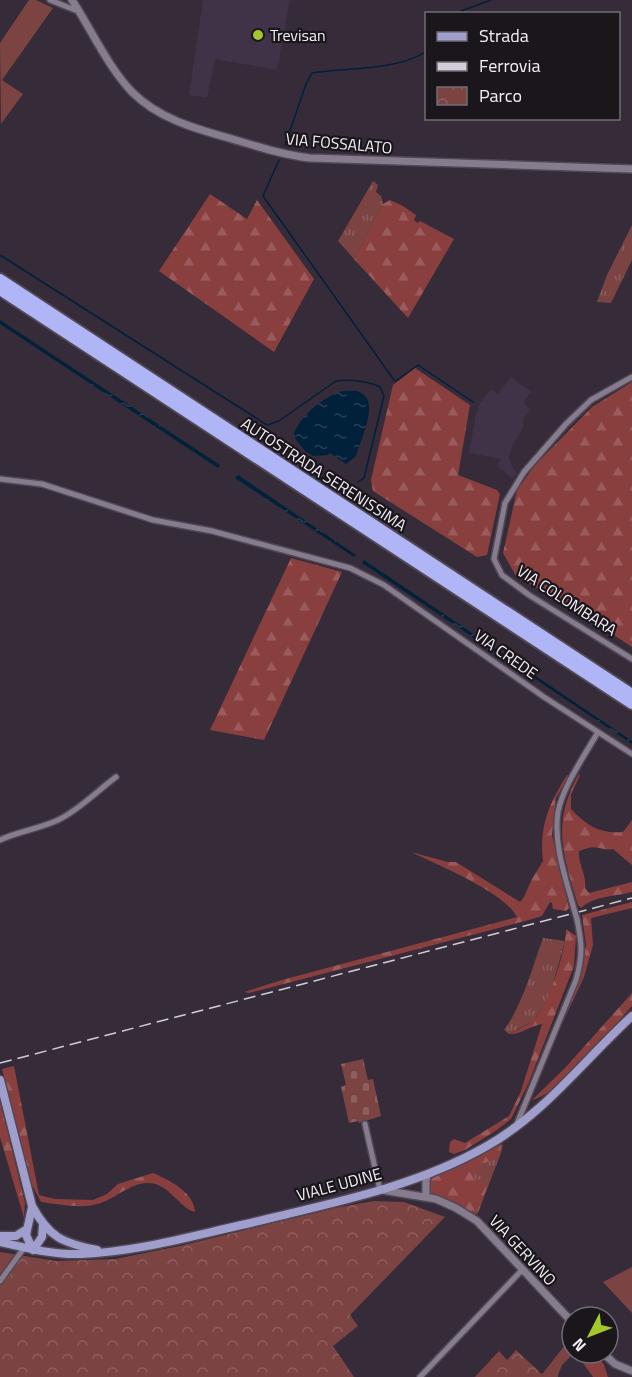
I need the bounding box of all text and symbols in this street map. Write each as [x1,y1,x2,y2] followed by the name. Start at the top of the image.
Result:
[425,12,620,120] legend
[479,22,529,49] text: Strada
[270,23,326,47] place label: Trevisan
[251,28,265,42] marker: Trevisan
[479,52,540,79] text: Ferrovia
[479,82,522,109] text: Parco
[285,126,393,160] street label: VIA FOSSALATO
[236,411,412,537] street label: AUTOSTRADA SERENISSIMA
[512,559,622,642] street label: VIA COLOMBARA
[469,623,543,685] street label: VIA CREDE
[294,1161,384,1207] street label: VIALE UDINE
[484,1209,562,1291] street label: VIA GERVINO
[560,1305,620,1365] north arrow
[566,1333,591,1357] text: N

